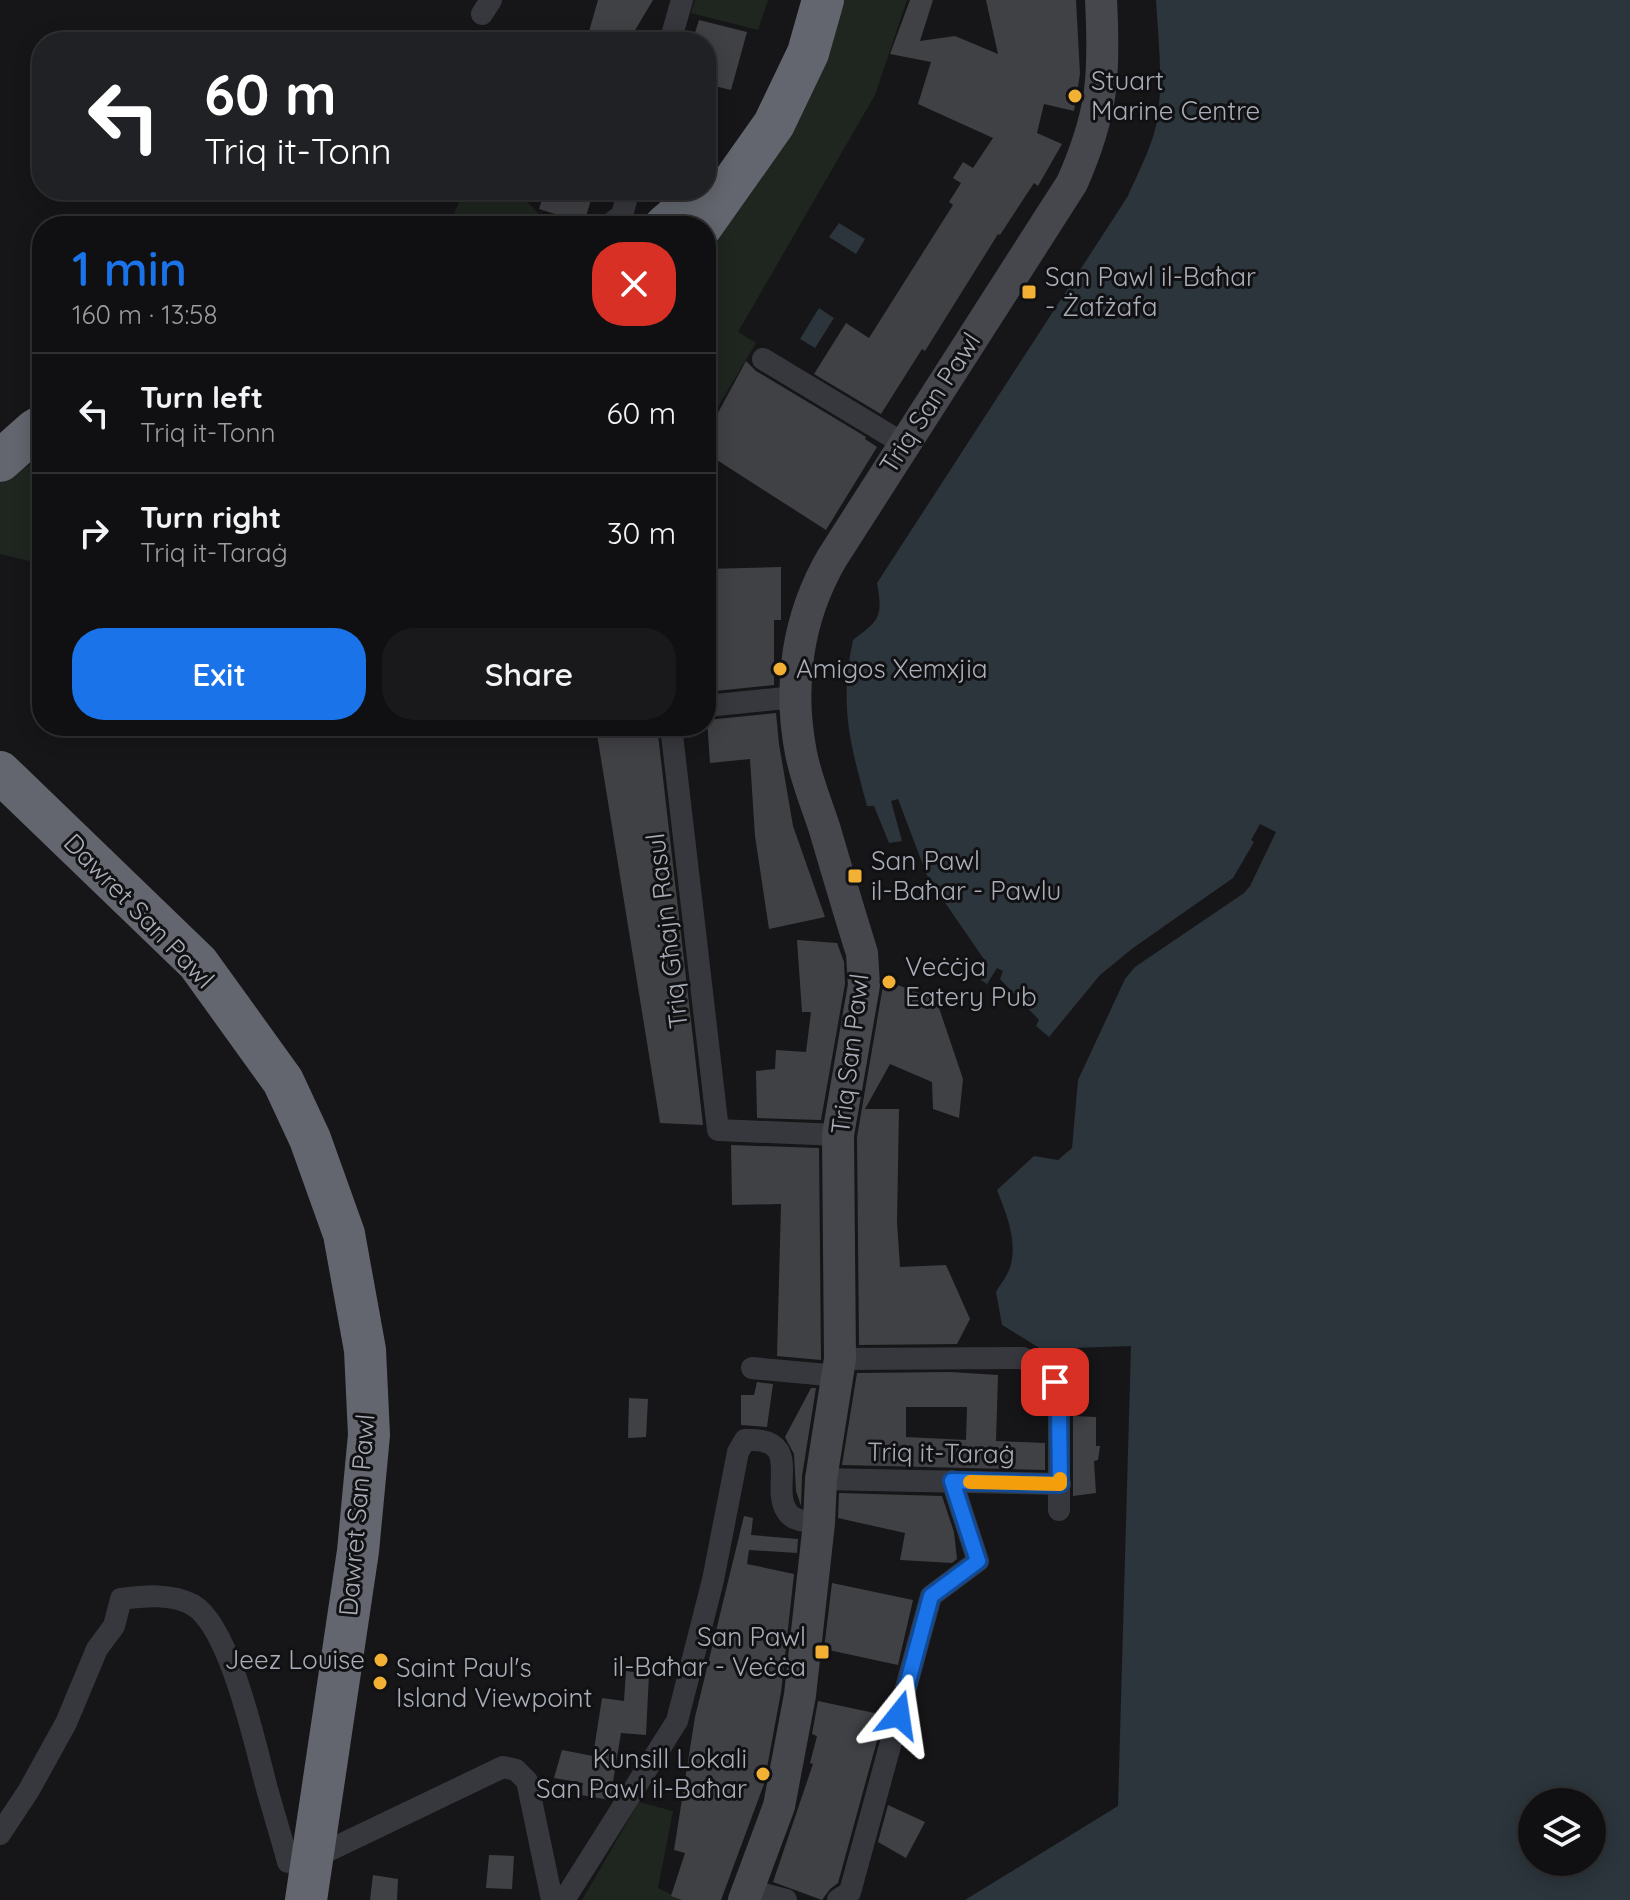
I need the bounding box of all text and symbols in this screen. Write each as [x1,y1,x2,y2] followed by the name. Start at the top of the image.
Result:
[204,59,337,129] text: 60 m
[72,64,176,168] icon: left
[1091,64,1260,127] place label: Stuart Marine Centre
[1066,87,1084,105] marker: Stuart Marine Centre
[204,128,392,173] text: Triq it-Tonn
[72,238,187,298] text: 1 min
[592,242,676,326] button: close
[1045,260,1256,323] place label: San Pawl il-Baħar - Żafżafa
[1020,283,1038,301] marker: San Pawl il-Baħar - Żafżafa
[72,298,217,331] text: 160 m · 13:58
[872,326,987,479] street label: Triq San Pawl
[140,378,263,416] text: Turn left
[72,391,116,435] icon: left
[606,394,676,432] text: 60 m
[140,416,275,449] text: Triq it-Tonn
[140,498,281,536] text: Turn right
[72,511,116,555] icon: right
[607,514,676,552] text: 30 m
[140,536,288,569] text: Triq it-Taraġ
[72,628,366,720] button: Exit
[382,628,676,720] button: Share
[796,652,987,685] place label: Amigos Xemxjia
[771,660,789,678] marker: Amigos Xemxjia
[57,826,222,995] street label: Dawret San Pawl
[638,832,695,1031] street label: Triq Għajn Rasul
[871,844,1061,907] place label: San Pawl il-Baħar - Pawlu
[846,867,864,885] marker: San Pawl il-Baħar - Pawlu
[905,950,1037,1013] place label: Veċċja Eatery Pub
[823,972,876,1136] street label: Triq San Pawl
[880,973,898,991] marker: Veċċja Eatery Pub
[1021,1348,1089,1416] pin
[1033,1360,1077,1404] icon: arrive
[331,1412,382,1617] street label: Dawret San Pawl
[867,1435,1015,1470] street label: Triq it-Taraġ
[613,1620,806,1683] place label: San Pawl il-Baħar - Veċċa
[224,1643,365,1676] place label: Jeez Louise
[813,1643,831,1661] marker: San Pawl il-Baħar - Veċċa
[372,1651,390,1669] marker: Jeez Louise
[396,1651,592,1714] place label: Saint Paul's Island Viewpoint
[857,1673,941,1757] position arrow
[371,1674,389,1692] marker: Saint Paul's Island Viewpoint
[536,1742,747,1805] place label: Kunsill Lokali San Pawl il-Baħar
[754,1765,772,1783] marker: Kunsill Lokali San Pawl il-Baħar
[1518,1788,1606,1876] map controls
[1518,1788,1606,1876] button: layers

